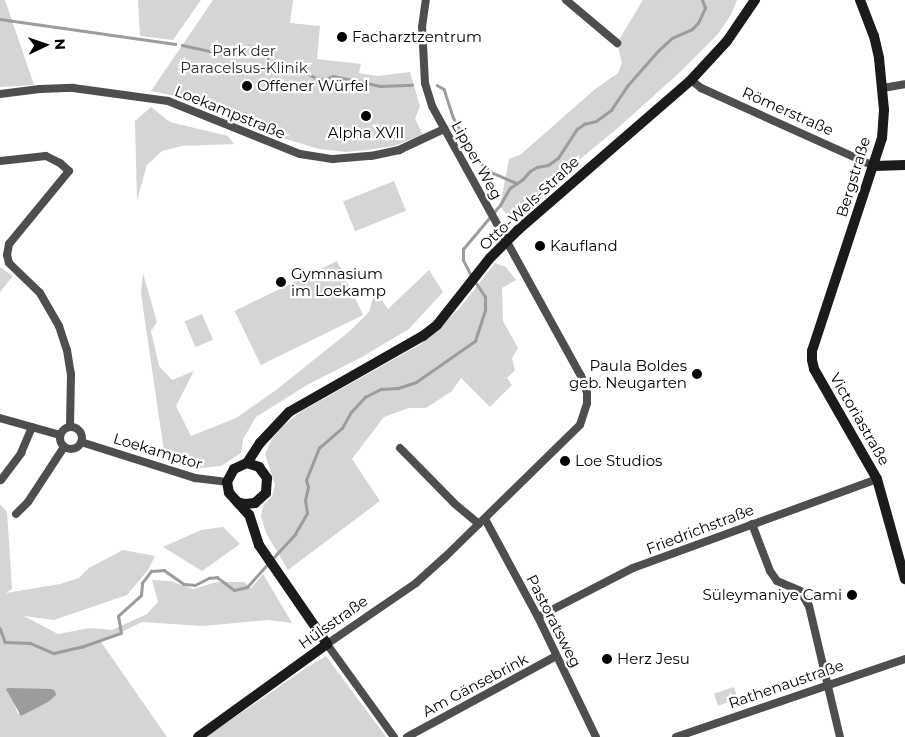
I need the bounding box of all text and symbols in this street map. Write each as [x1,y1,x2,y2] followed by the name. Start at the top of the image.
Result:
[20,20,70,70] north arrow
[352,28,482,46] place label: Facharztzentrum
[336,31,348,43] marker: Facharztzentrum
[51,38,69,50] text: N
[180,41,308,76] park label: Park der Paracelsus-Klinik
[257,77,368,95] place label: Offener Würfel
[241,80,253,92] marker: Offener Würfel
[172,82,288,142] street label: Loekampstraße
[740,83,836,139] street label: Römerstraße
[360,110,372,122] marker: Alpha XVII
[448,117,506,203] street label: Lipper Weg
[328,124,404,142] place label: Alpha XVII
[832,135,874,219] street label: Bergstraße
[475,152,583,254] street label: Otto-Wels-Straße
[550,237,618,255] place label: Kaufland
[534,240,546,252] marker: Kaufland
[291,264,386,299] place label: Gymnasium im Loekamp
[275,276,287,288] marker: Gymnasium im Loekamp
[569,356,687,391] place label: Paula Boldes geb. Neugarten
[691,368,703,380] marker: Paula Boldes geb. Neugarten
[826,370,894,468] street label: Victoriastraße
[111,429,205,473] street label: Loekamptor
[575,452,662,470] place label: Loe Studios
[559,455,571,467] marker: Loe Studios
[644,500,756,558] street label: Friedrichstraße
[523,572,585,670] street label: Pastoratsweg
[702,586,842,604] place label: Süleymaniye Cami
[846,589,858,601] marker: Süleymaniye Cami
[295,592,371,652] street label: Hülsstraße
[419,650,531,720] street label: Am Gänsebrink
[617,650,690,668] place label: Herz Jesu
[601,653,613,665] marker: Herz Jesu
[726,656,846,712] street label: Rathenaustraße

